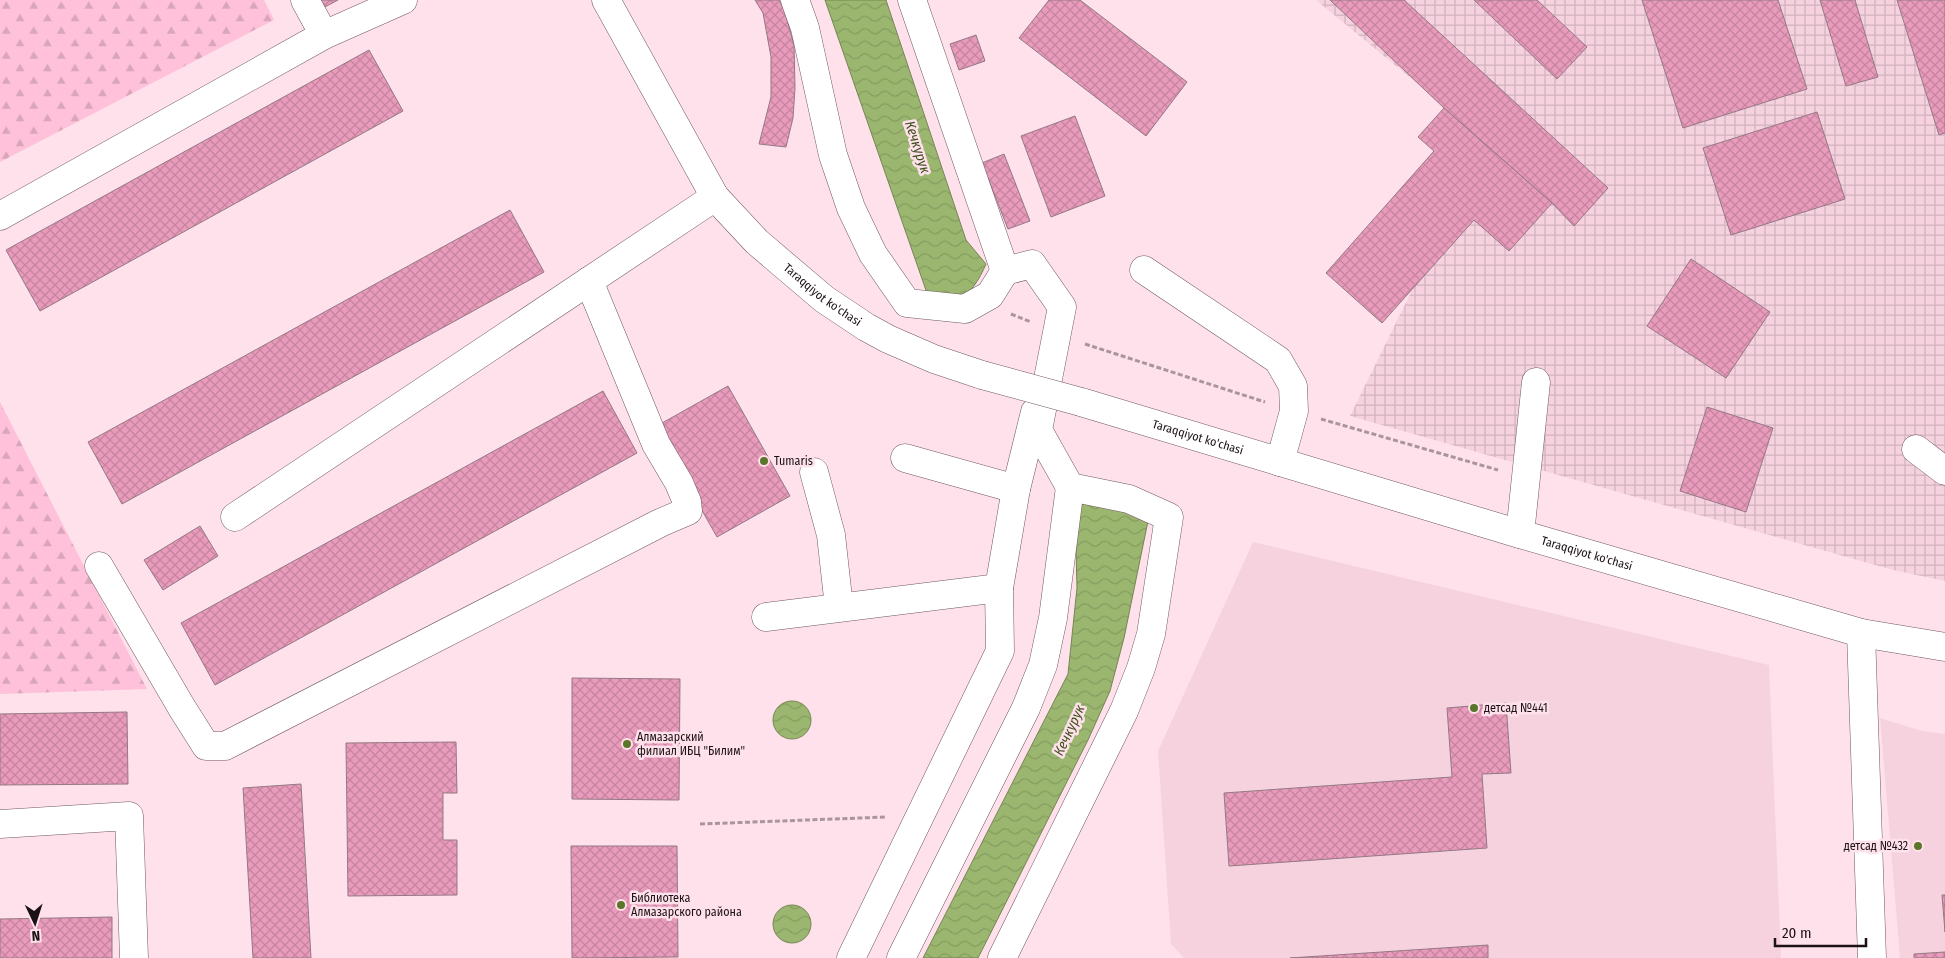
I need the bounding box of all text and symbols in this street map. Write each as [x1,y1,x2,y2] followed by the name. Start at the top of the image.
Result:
[901,119,934,176] water label: Кечкурук
[781,261,864,329] street label: Taraqqiyot ko'chasi
[1151,417,1245,457] street label: Taraqqiyot ko'chasi
[774,454,813,468] place label: Tumaris
[758,455,770,467] marker: Tumaris
[1540,534,1634,573] street label: Taraqqiyot ko'chasi
[1484,701,1548,715] place label: детсад №441
[1050,702,1089,758] water label: Кечкурук
[1468,702,1480,714] marker: детсад №441
[637,730,745,758] place label: Алмазарский филиал ИБЦ "Билим"
[621,738,633,750] marker: Алмазарский филиал ИБЦ "Билим"
[1844,839,1908,853] place label: детсад №432
[1912,840,1924,852] marker: детсад №432
[631,891,742,919] place label: Библиотека Алмазарского района
[10,898,60,948] north arrow
[615,899,627,911] marker: Библиотека Алмазарского района
[1775,916,1866,948] scale bar
[1782,924,1812,942] text: 20 m
[31,927,41,944] text: N

